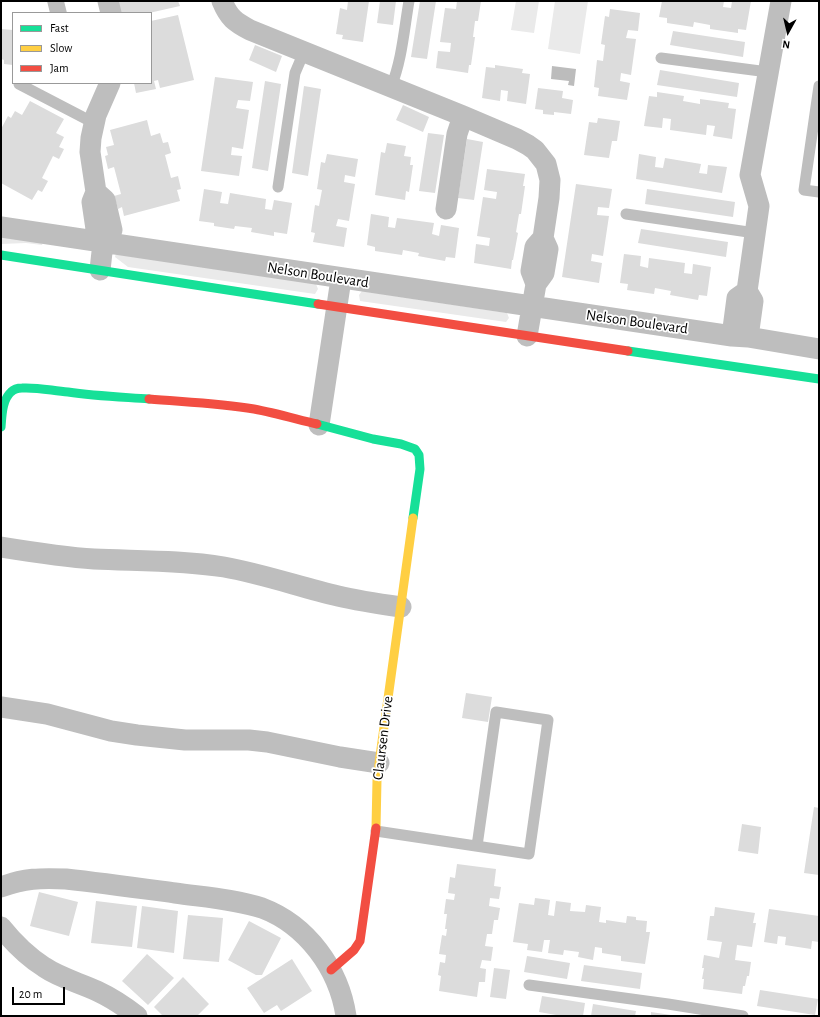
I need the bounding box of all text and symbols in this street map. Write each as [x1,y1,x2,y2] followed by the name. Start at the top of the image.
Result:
[12,12,152,84] legend
[768,12,808,52] north arrow
[50,22,69,34] text: Fast
[782,38,791,50] text: N
[50,42,72,54] text: Slow
[50,62,69,74] text: Jam
[266,258,370,292] street label: Nelson Boulevard
[585,306,689,338] street label: Nelson Boulevard
[369,695,397,781] street label: Claursen Drive
[14,979,67,1005] scale bar
[19,988,42,1000] text: 20 m

